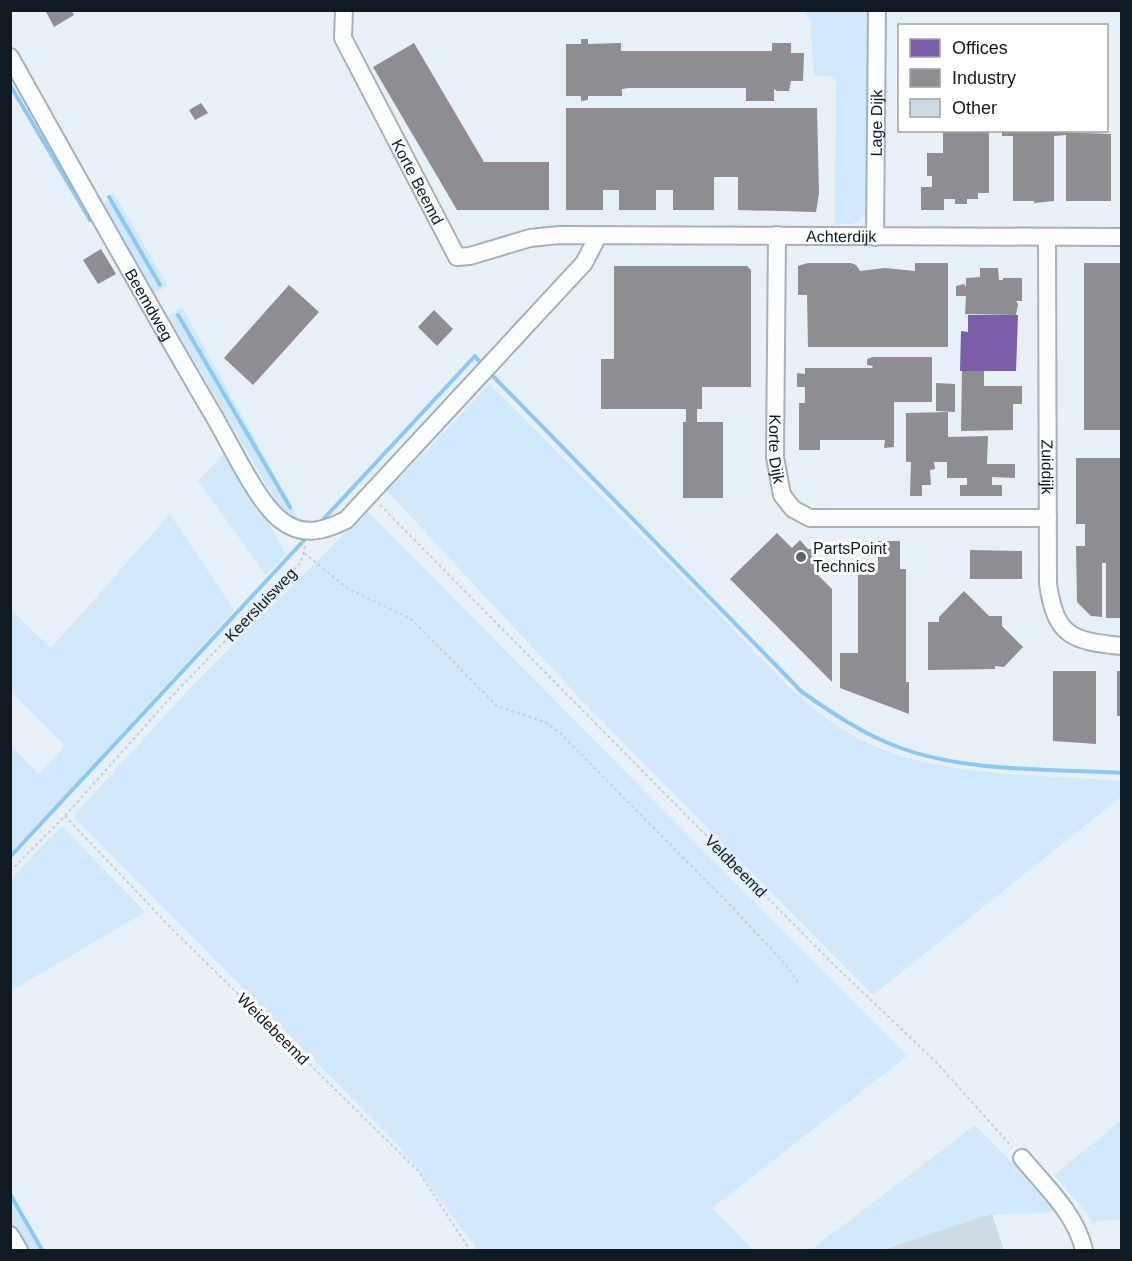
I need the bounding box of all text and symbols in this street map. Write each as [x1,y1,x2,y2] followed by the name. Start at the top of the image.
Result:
[898,24,1108,132] legend
[952,38,1008,58] text: Offices
[952,68,1016,88] text: Industry
[867,89,885,156] street label: Lage Dijk
[952,98,997,118] text: Other
[389,136,447,227] street label: Korte Beemd
[806,227,877,245] street label: Achterdijk
[122,265,177,343] street label: Beemdweg
[767,414,788,486] street label: Korte Dijk
[1039,439,1056,496] street label: Zuiddijk
[813,540,887,575] place label: PartsPoint Technics
[794,550,808,564] marker: PartsPoint Technics
[221,564,300,644] street label: Keersluisweg
[702,831,770,900] street label: Veldbeemd
[234,990,312,1068] street label: Weidebeemd

